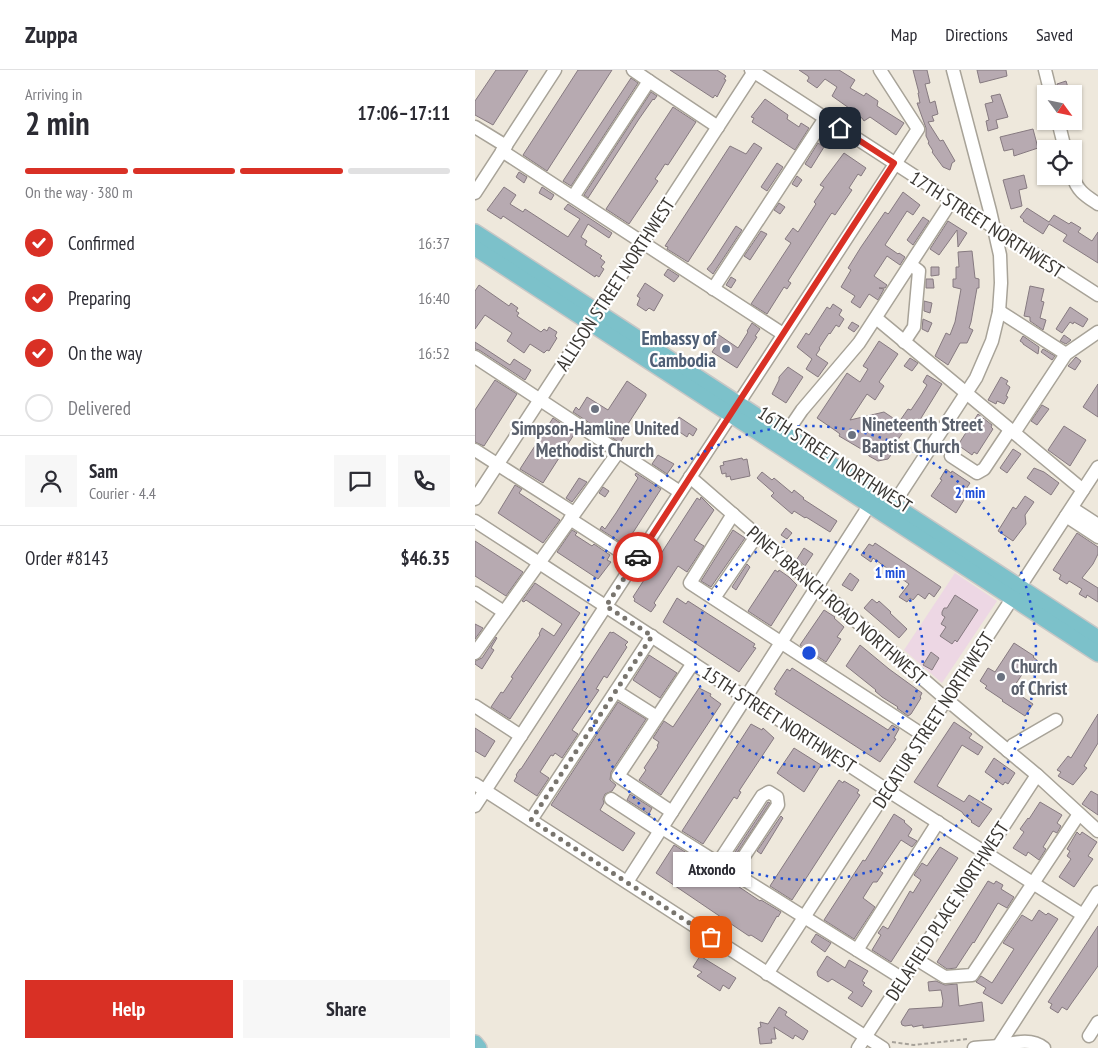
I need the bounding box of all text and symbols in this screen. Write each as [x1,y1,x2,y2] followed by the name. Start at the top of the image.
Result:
[25,19,78,50] text: Zuppa
[891,23,917,46] text: Map
[945,23,1008,46] text: Directions
[1036,23,1073,46] text: Saved
[25,84,82,104] text: Arriving in
[1037,85,1083,130] north arrow
[1037,85,1082,185] map controls
[357,101,450,125] text: 17:06–17:11
[25,102,90,144] text: 2 min
[819,107,861,149] pin
[826,114,854,142] icon: home
[1037,140,1082,185] button: locate
[905,165,1069,283] street label: 17TH STREET NORTHWEST
[25,182,133,202] text: On the way · 380 m
[550,193,680,375] street label: ALLISON STREET NORTHWEST
[25,229,53,257] icon: check
[68,231,135,255] text: Confirmed
[418,233,450,253] text: 16:37
[25,284,53,312] icon: check
[68,286,131,310] text: Preparing
[418,288,450,308] text: 16:40
[641,326,717,372] place label: Embassy of Cambodia
[25,339,53,367] icon: check
[68,341,142,365] text: On the way
[418,343,450,363] text: 16:52
[720,343,732,355] marker: Embassy of Cambodia
[68,396,131,420] text: Delivered
[753,400,917,518] street label: 16TH STREET NORTHWEST
[589,403,601,415] marker: Simpson-Hamline United Methodist Church
[862,412,983,458] place label: Nineteenth Street Baptist Church
[511,416,679,462] place label: Simpson-Hamline United Methodist Church
[846,429,858,441] marker: Nineteenth Street Baptist Church
[25,455,77,507] button: person
[334,455,386,507] button: chat
[398,455,450,507] button: phone
[89,459,118,483] text: Sam
[89,483,156,503] text: Courier · 4.4
[955,483,985,502] text: 2 min
[742,520,932,690] street label: PINEY BRANCH ROAD NORTHWEST
[613,532,663,582] courier
[624,543,652,571] icon: car
[25,546,109,570] text: Order #8143
[401,546,450,570] text: $46.35
[875,563,905,582] text: 1 min
[867,627,999,812] street label: DECATUR STREET NORTHWEST
[800,644,818,662] centre of rings
[1011,654,1068,700] place label: Church of Christ
[697,660,861,778] street label: 15TH STREET NORTHWEST
[995,671,1007,683] marker: Church of Christ
[880,817,1014,1005] street label: DELAFIELD PLACE NORTHWEST
[672,852,750,887] callout: Atxondo
[688,859,736,879] text: Atxondo
[690,916,732,958] pin
[697,923,725,951] icon: bag
[25,980,233,1038] button: Help
[243,980,450,1038] button: Share

